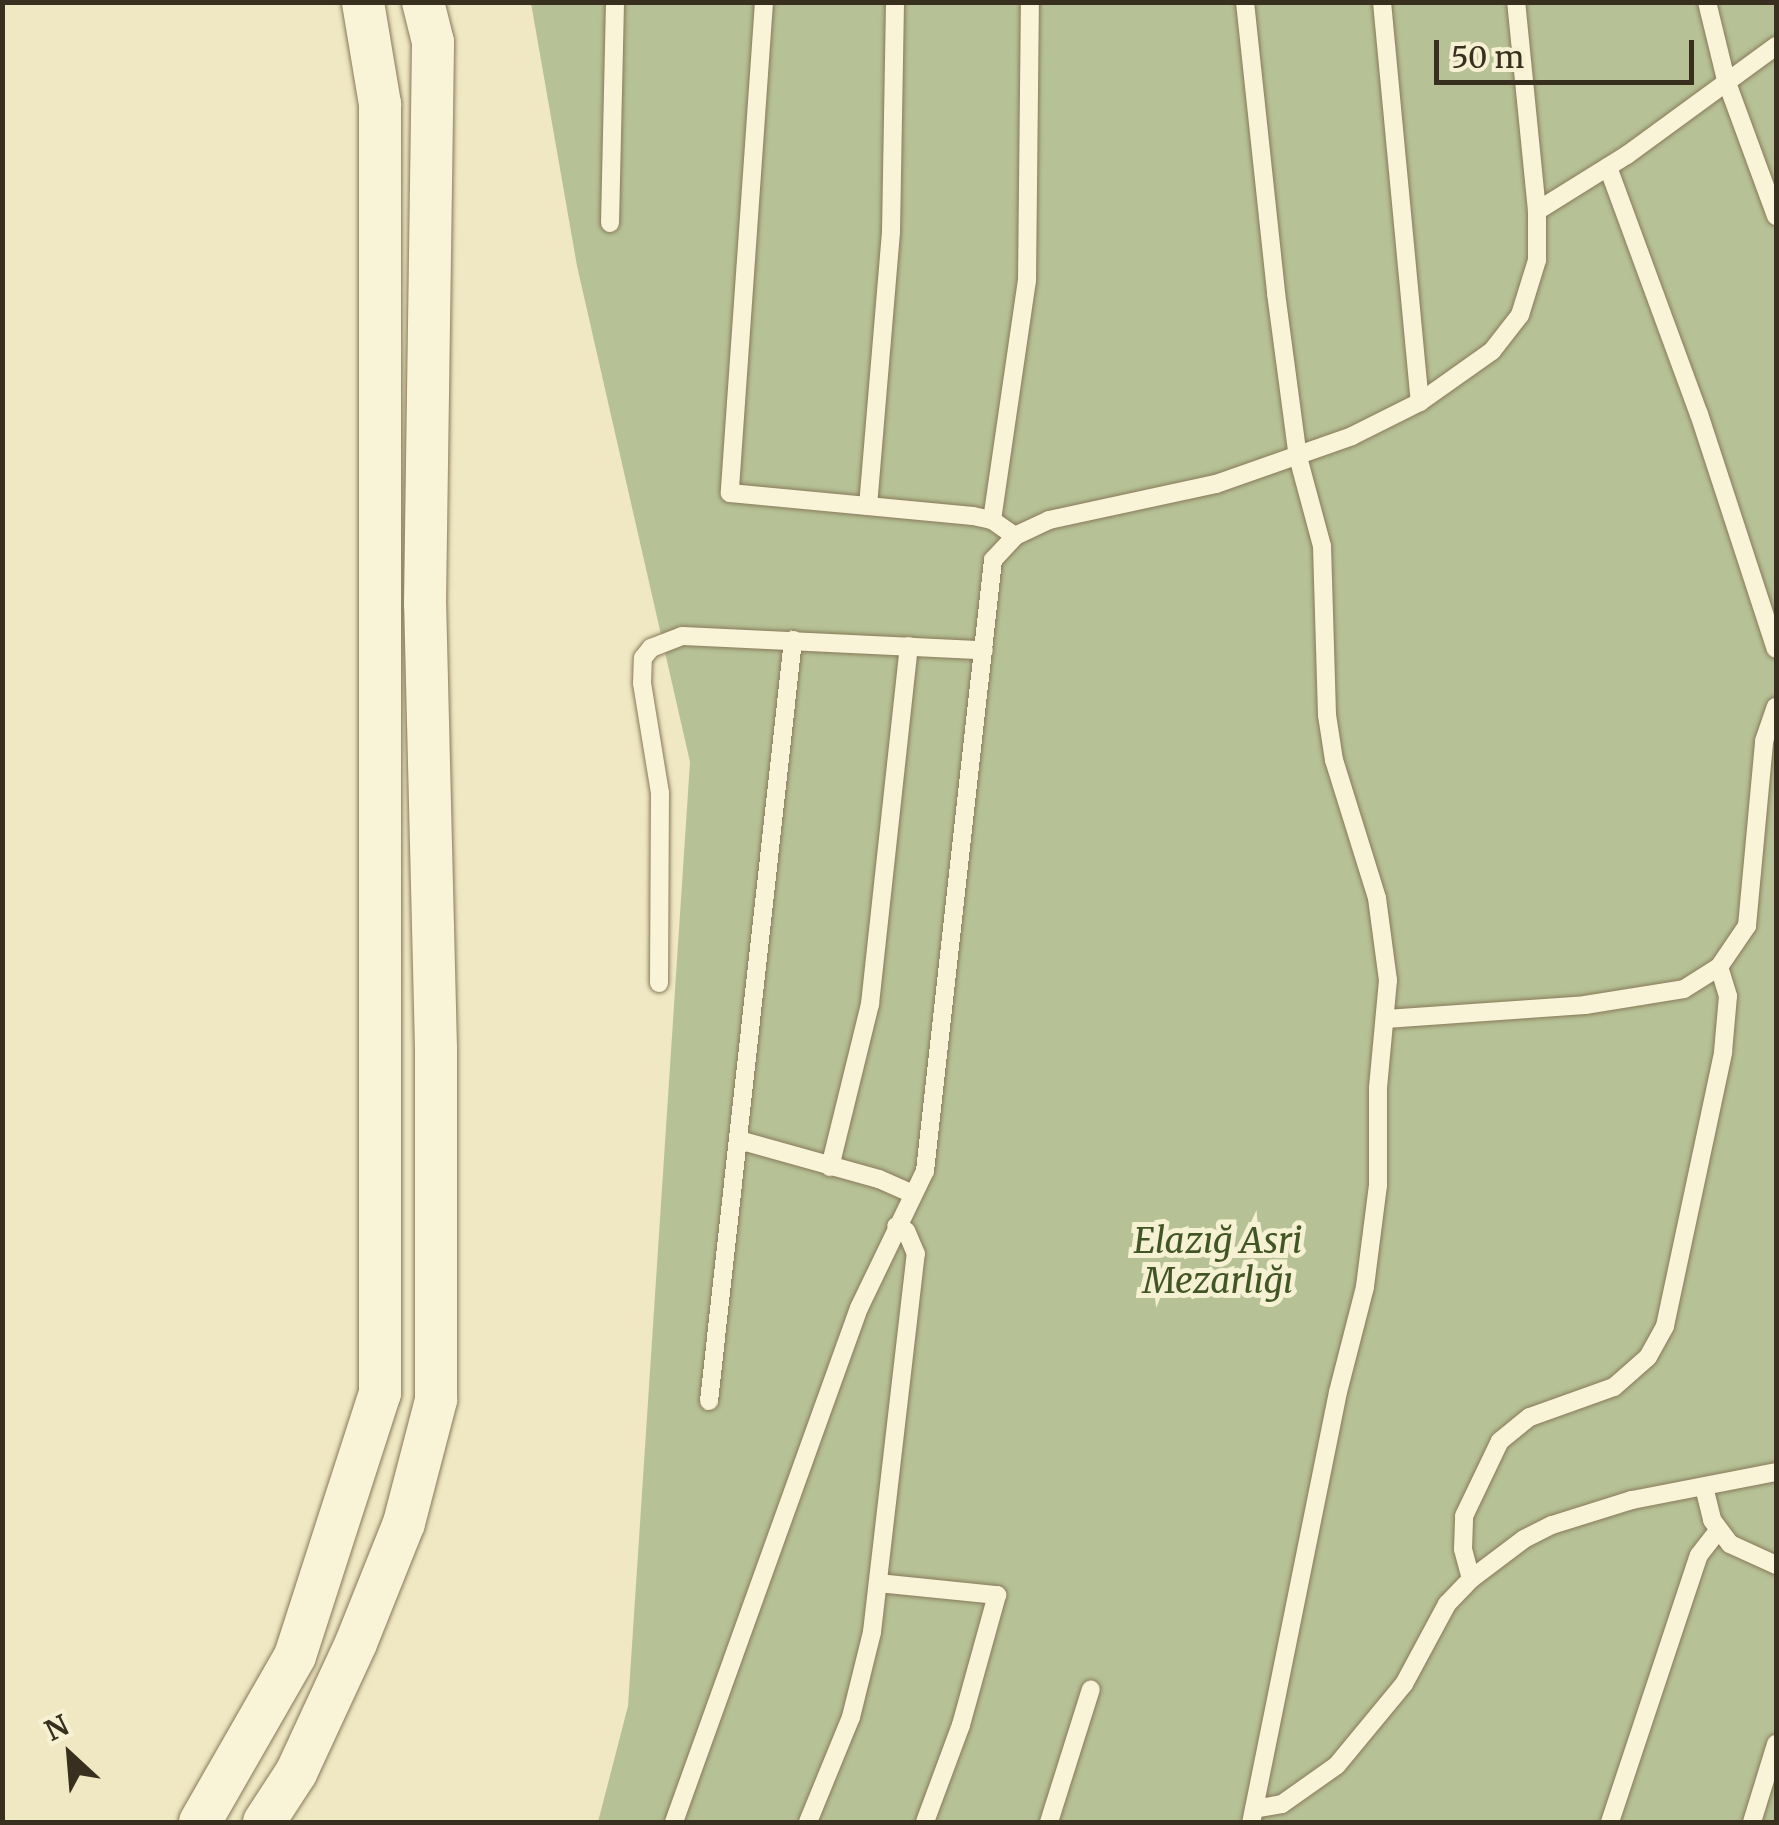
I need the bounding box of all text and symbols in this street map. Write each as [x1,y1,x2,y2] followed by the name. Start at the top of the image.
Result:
[1439,20,1699,82] scale bar
[1451,38,1524,76] text: 50 m
[1134,1220,1302,1302] park label: Elazığ Asri Mezarlığı
[20,1705,120,1805] north arrow
[39,1707,75,1749] text: N

